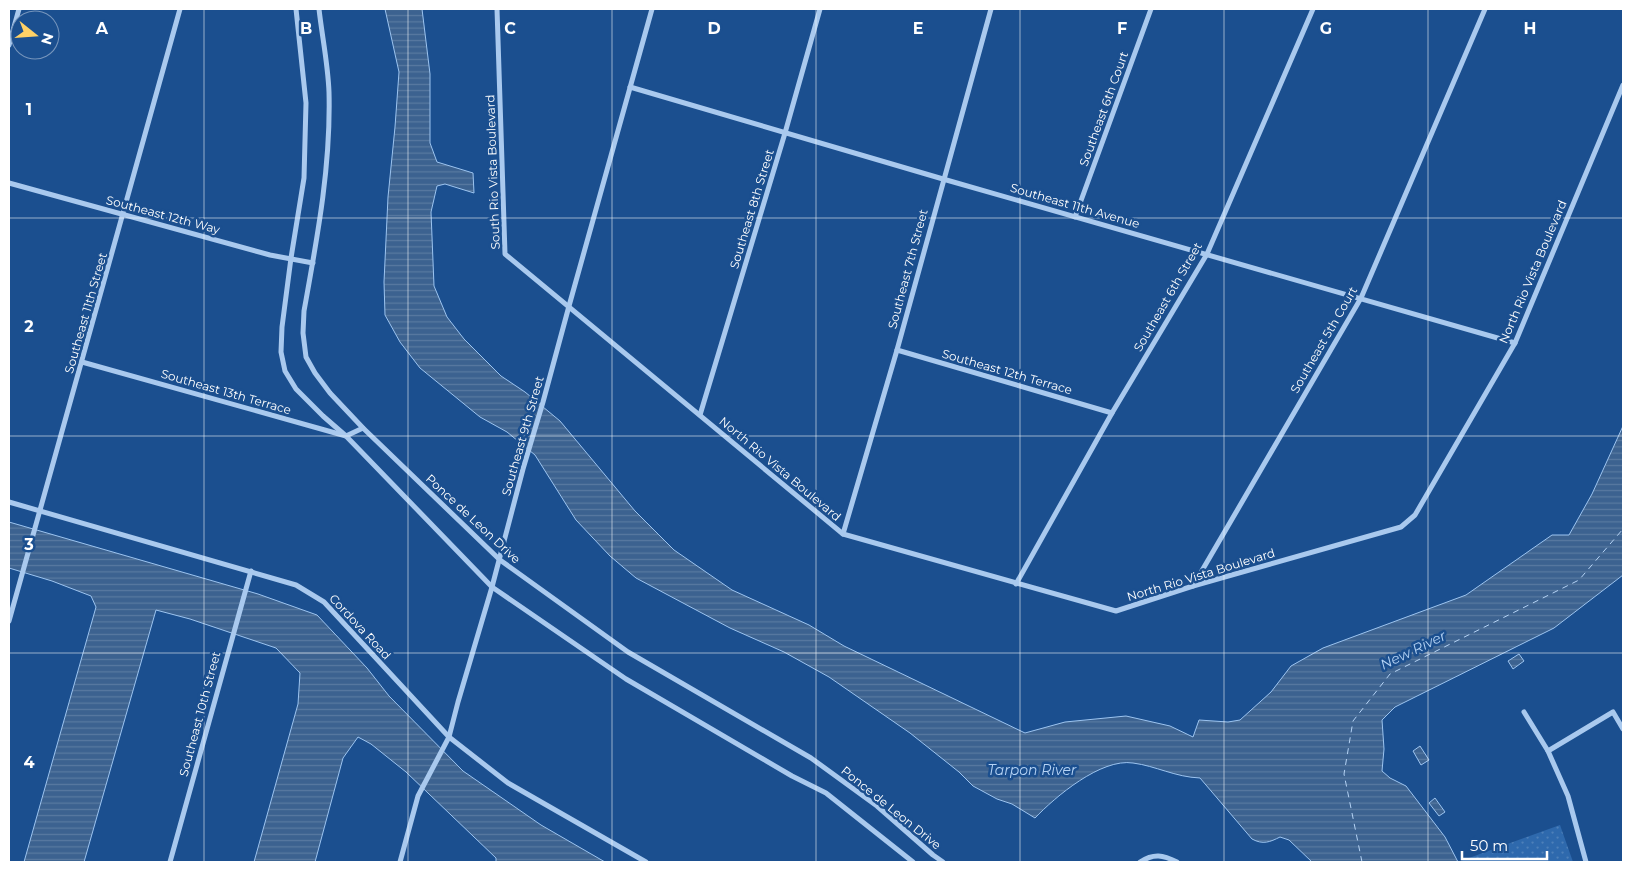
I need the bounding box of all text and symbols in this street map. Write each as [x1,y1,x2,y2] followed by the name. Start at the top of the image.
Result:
[10,10,60,60] north arrow
[95,19,109,38] text: A
[300,19,312,38] text: B
[504,19,516,38] text: C
[707,19,721,38] text: D
[913,19,923,38] text: E
[1117,19,1127,38] text: F
[1320,19,1332,38] text: G
[1524,19,1536,38] text: H
[37,31,58,47] text: N
[1076,49,1131,168] street label: Southeast 6th Court
[482,94,503,250] street label: South Rio Vista Boulevard
[26,100,32,119] text: 1
[726,147,777,270] street label: Southeast 8th Street
[1009,180,1142,231] street label: Southeast 11th Avenue
[105,192,222,237] street label: Southeast 12th Way
[1496,198,1570,346] street label: North Rio Vista Boulevard
[884,207,931,330] street label: Southeast 7th Street
[1130,239,1205,354] street label: Southeast 6th Street
[61,251,110,375] street label: Southeast 11th Street
[1287,284,1360,396] street label: Southeast 5th Court
[24,317,34,336] text: 2
[940,346,1074,397] street label: Southeast 12th Terrace
[159,366,293,417] street label: Southeast 13th Terrace
[498,374,547,497] street label: Southeast 9th Street
[716,413,844,524] street label: North Rio Vista Boulevard
[423,471,524,566] street label: Ponce de Leon Drive
[23,535,34,554] text: 3
[1125,545,1277,604] street label: North Rio Vista Boulevard
[326,591,394,662] street label: Cordova Road
[1377,626,1449,674] water label: New River
[176,650,223,778] street label: Southeast 10th Street
[23,753,35,772] text: 4
[987,761,1077,779] water label: Tarpon River
[838,763,944,852] street label: Ponce de Leon Drive
[1462,828,1547,860] scale bar
[1470,836,1508,855] text: 50 m

